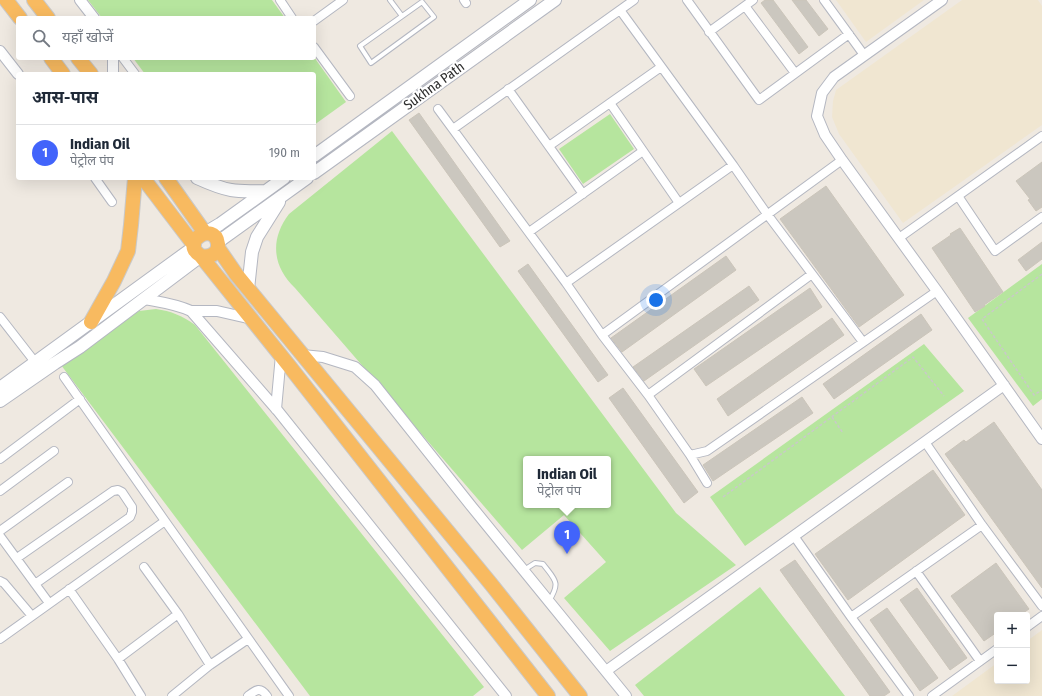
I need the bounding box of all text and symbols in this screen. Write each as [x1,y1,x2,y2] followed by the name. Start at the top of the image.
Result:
[16,16,316,60] search box
[30,27,52,49] icon: search
[62,28,113,46] text: यहाँ खोजें
[400,58,468,114] street label: Sukhna Path
[32,87,98,108] text: आस-पास
[70,135,130,153] text: Indian Oil
[42,145,48,160] text: 1
[269,145,300,160] text: 190 m
[70,153,114,168] text: पेट्रोल पंप
[646,290,666,310] your location
[523,456,611,508] popup
[537,465,597,483] text: Indian Oil
[537,483,581,498] text: पेट्रोल पंप
[554,521,580,554] pin: 1
[994,612,1030,684] map controls
[994,612,1030,648] button: +
[994,648,1030,684] button: −

